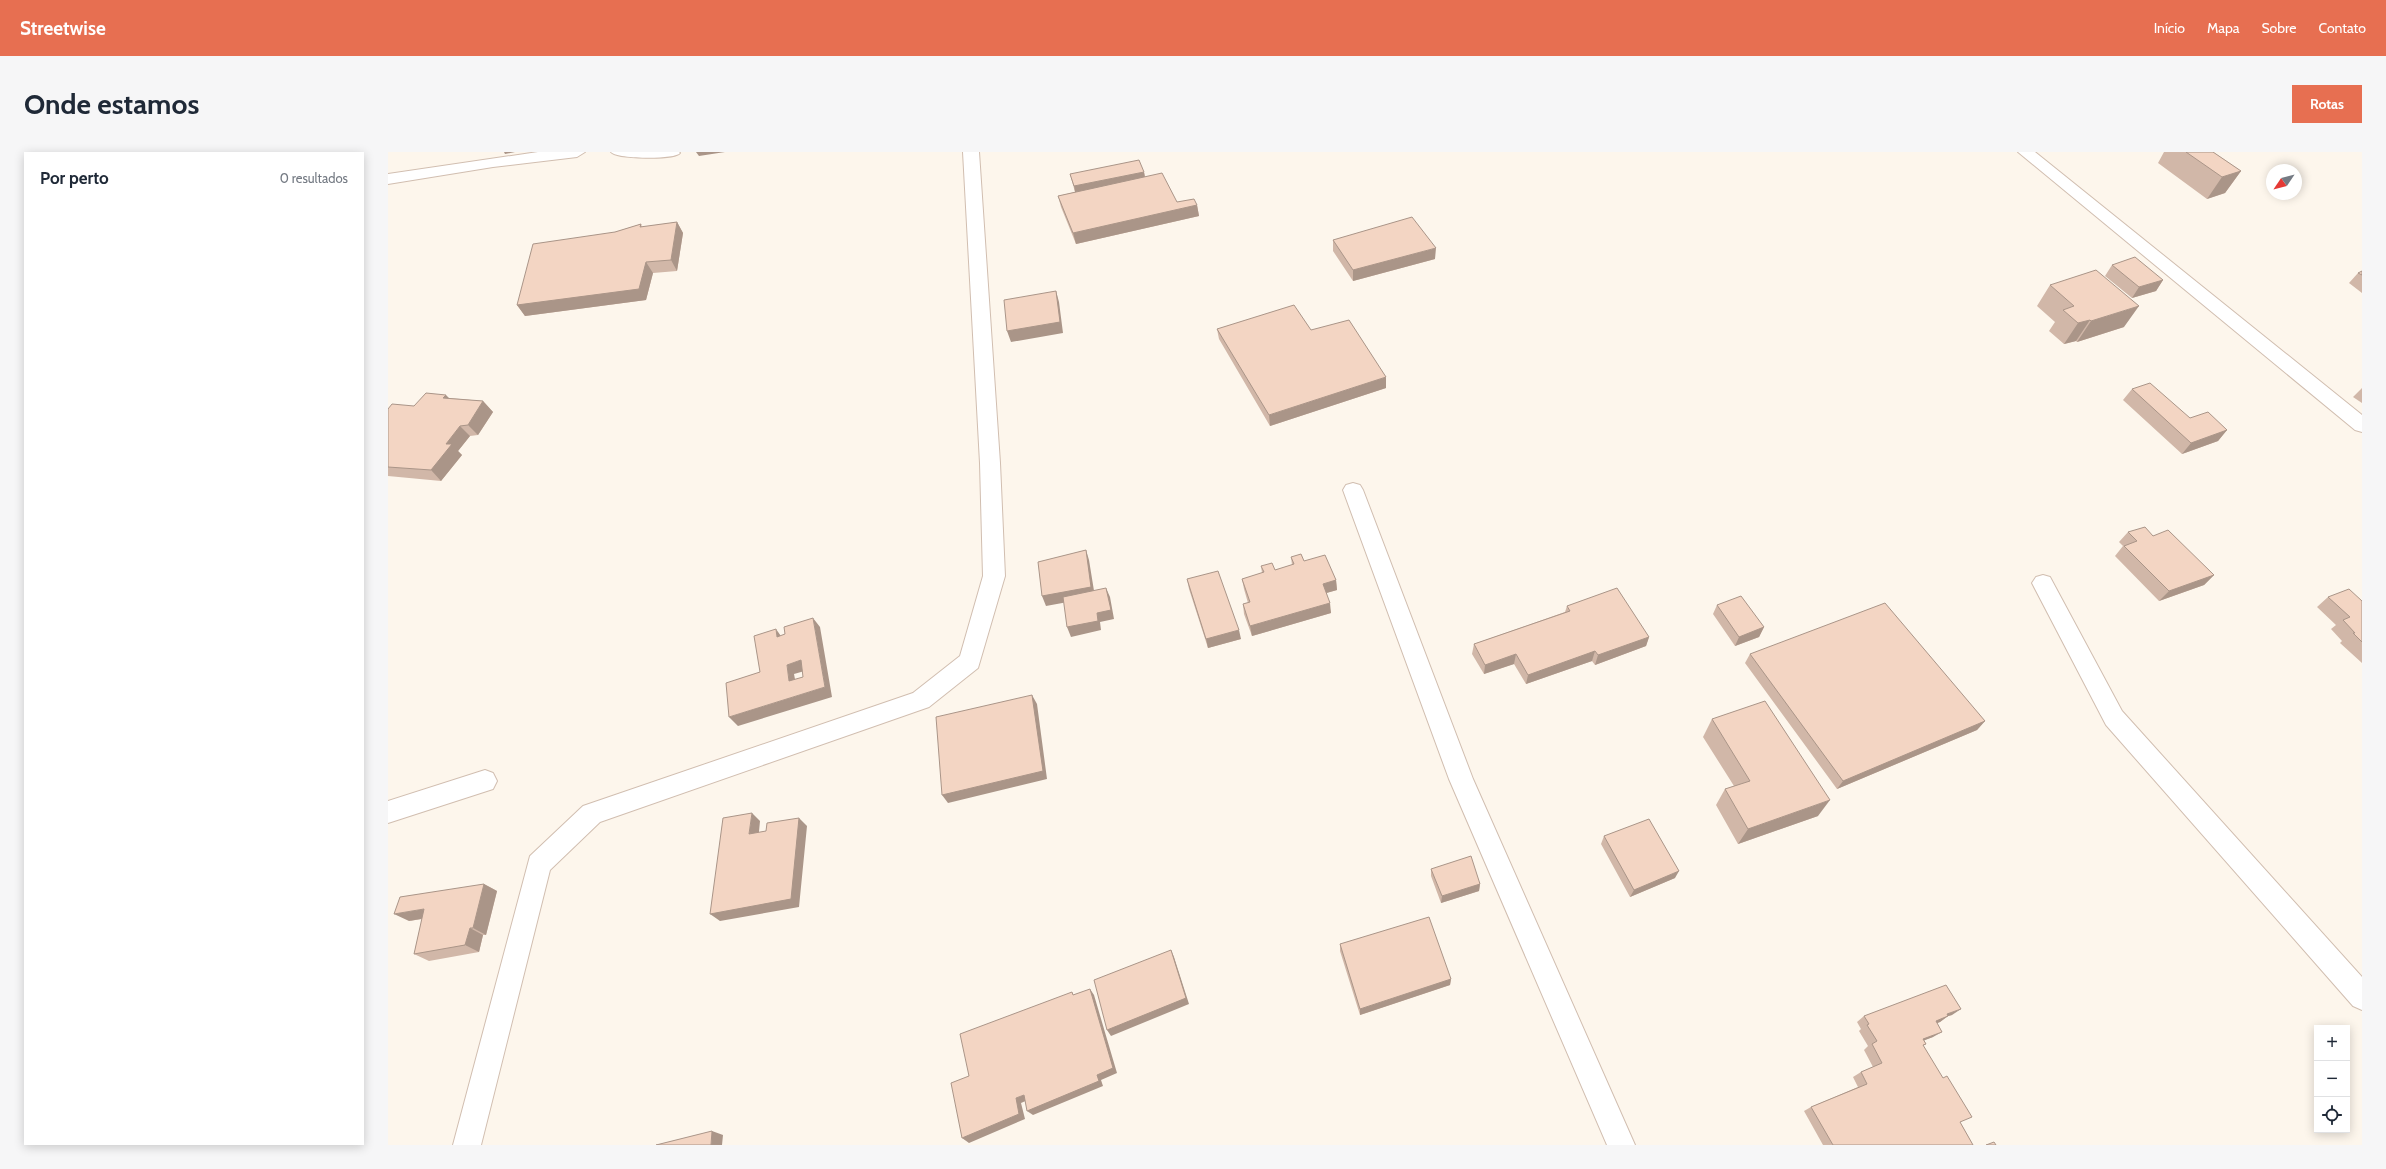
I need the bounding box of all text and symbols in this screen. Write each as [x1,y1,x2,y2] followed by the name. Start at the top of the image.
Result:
[20,17,106,40] text: Streetwise
[2154,19,2185,37] text: Início
[2207,19,2239,37] text: Mapa
[2261,19,2296,37] text: Sobre
[2318,19,2366,37] text: Contato
[2292,85,2362,123] button: Rotas
[24,87,199,121] text: Onde estamos
[2266,164,2302,200] north arrow
[40,168,109,188] text: Por perto
[280,170,348,186] text: 0 resultados
[2314,1025,2350,1133] map controls
[2314,1025,2350,1061] button: +
[2314,1061,2350,1097] button: −
[2314,1097,2350,1133] button: locate

